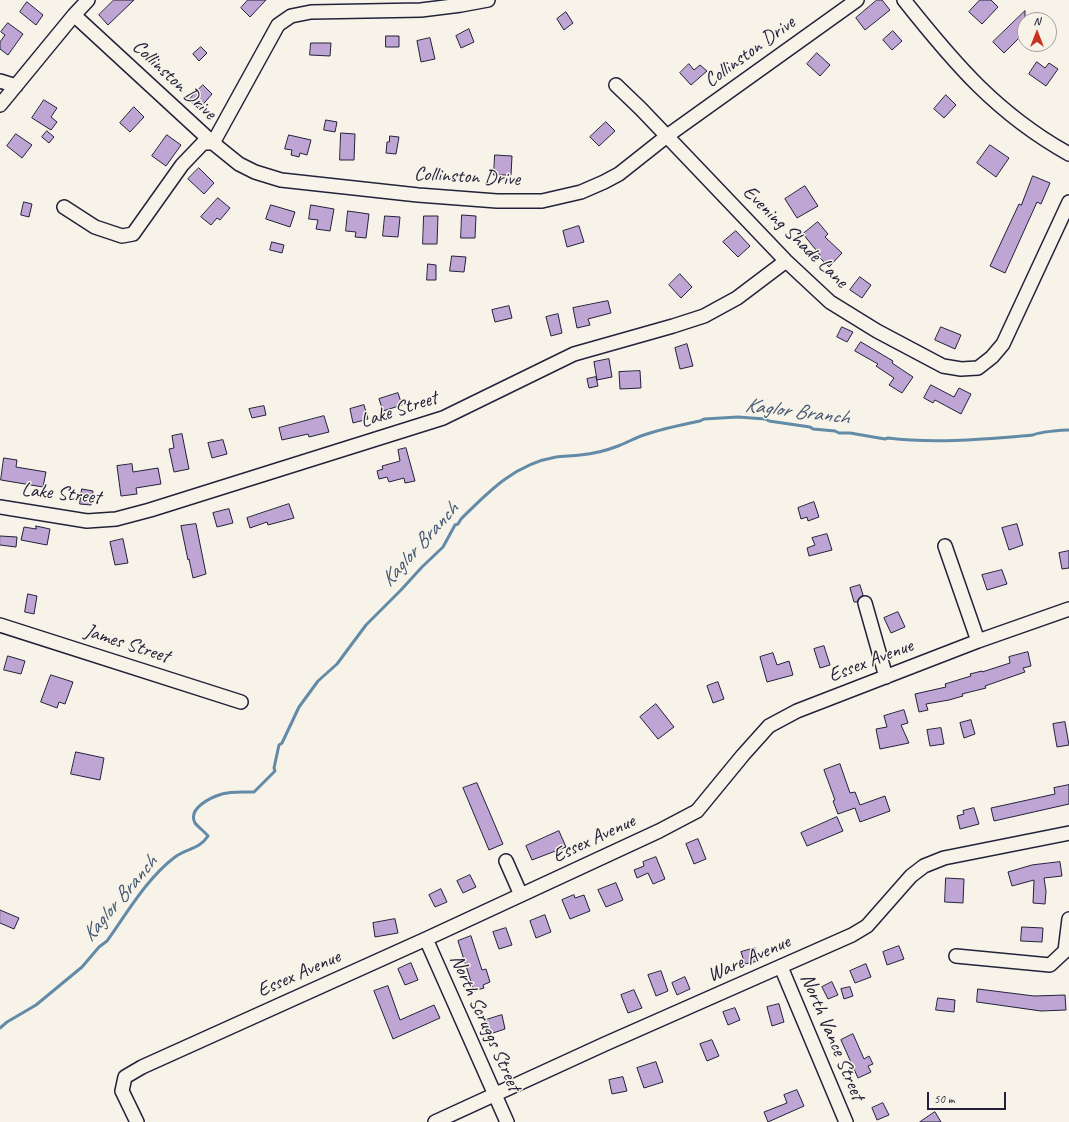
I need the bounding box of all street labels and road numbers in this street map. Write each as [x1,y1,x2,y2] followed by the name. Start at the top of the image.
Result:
[700,11,800,93] street label: Collinston Drive
[127,35,221,125] street label: Collinston Drive
[413,162,521,192] street label: Collinston Drive
[737,181,853,293] street label: Evening Shade Lane
[358,386,440,434] street label: Lake Street
[20,478,102,510] street label: Lake Street
[82,619,172,669] street label: James Street
[825,634,917,688] street label: Essex Avenue
[549,809,639,869] street label: Essex Avenue
[704,930,794,988] street label: Ware Avenue
[254,945,344,1003] street label: Essex Avenue
[444,951,526,1095] street label: North Scruggs Street
[795,970,869,1104] street label: North Vance Street

